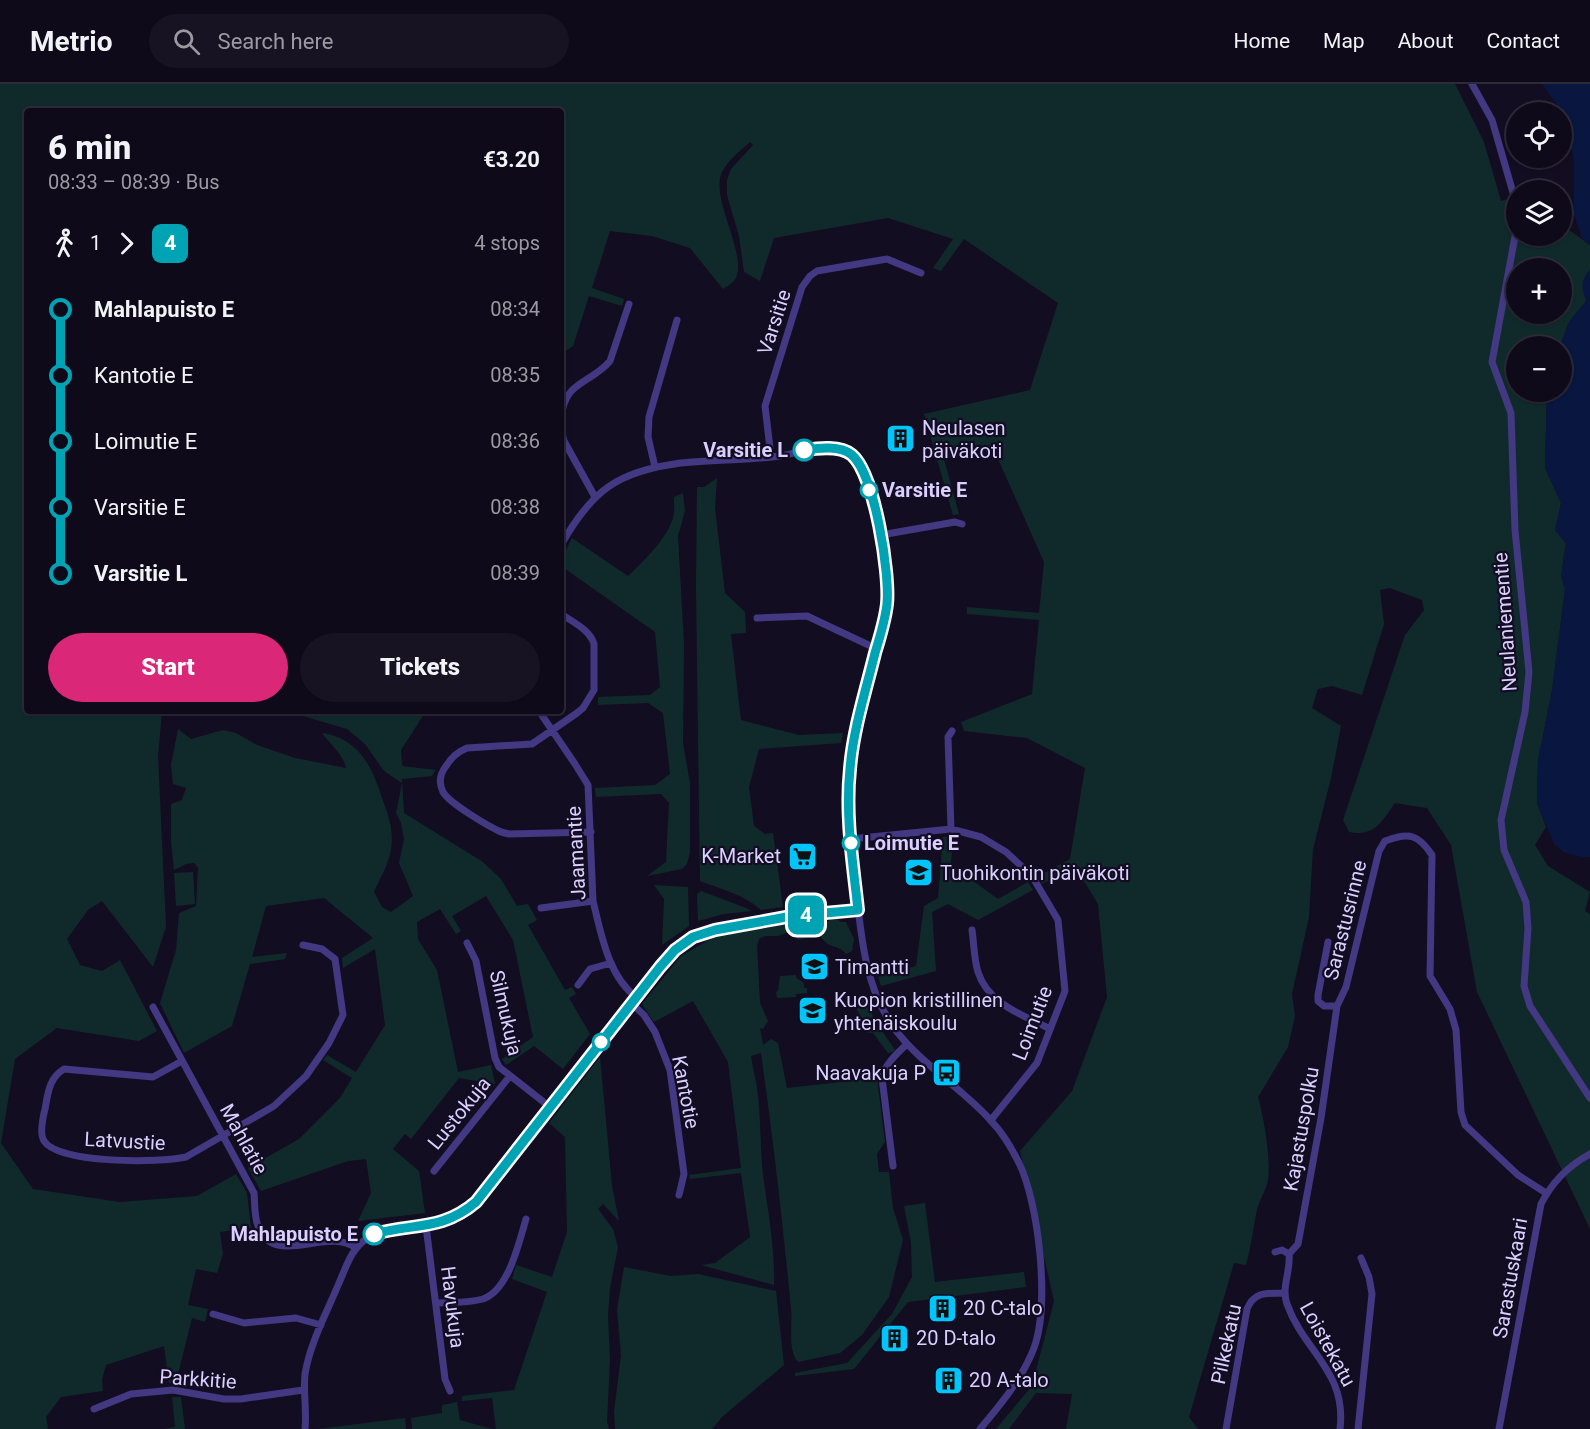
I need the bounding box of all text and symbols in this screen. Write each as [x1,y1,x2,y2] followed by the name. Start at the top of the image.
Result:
[149,14,569,68] search box
[30,25,113,58] text: Metrio
[170,25,203,58] icon: search
[218,29,333,54] text: Search here
[1234,29,1290,53] text: Home
[1323,29,1365,53] text: Map
[1398,29,1454,53] text: About
[1487,29,1560,53] text: Contact
[1506,102,1572,402] map controls
[1506,102,1572,168] button: locate
[48,128,131,167] text: 6 min
[483,147,540,172] text: €3.20
[48,170,220,194] text: 08:33 – 08:39 · Bus
[1506,180,1572,246] button: layers
[48,227,81,260] icon: walk
[110,227,143,260] icon: forward
[90,231,101,255] text: 1
[164,231,176,255] text: 4
[474,231,540,255] text: 4 stops
[1506,258,1572,324] button: +
[752,286,796,358] street label: Varsitie
[94,297,234,322] text: Mahlapuisto E
[490,297,540,321] text: 08:34
[1506,336,1572,402] button: −
[94,363,194,388] text: Kantotie E
[490,363,540,387] text: 08:35
[922,416,1006,463] place label: Neulasen päiväkoti
[885,423,917,455] building icon: Neulasen päiväkoti
[94,429,197,454] text: Loimutie E
[490,429,540,453] text: 08:36
[703,438,788,462] place label: Varsitie L
[793,439,815,461] marker: Varsitie L
[882,478,967,502] place label: Varsitie E
[860,481,878,499] marker: Varsitie E
[94,495,186,520] text: Varsitie E
[490,495,540,519] text: 08:38
[1488,552,1522,692] street label: Neulaniementie
[94,561,187,586] text: Varsitie L
[490,561,540,585] text: 08:39
[48,633,288,702] button: Start
[300,633,540,702] button: Tickets
[562,805,590,901] street label: Jaamantie
[864,831,959,855] place label: Loimutie E
[842,834,860,852] marker: Loimutie E
[786,840,818,872] supermarket icon: K-Market
[701,844,781,868] place label: K-Market
[903,857,935,889] school or university icon: Tuohikontin päiväkoti
[1319,858,1371,982] street label: Sarastusrinne
[940,861,1130,885] place label: Tuohikontin päiväkoti
[786,896,826,934] line badge: 4
[800,903,812,927] text: 4
[798,951,830,983] school or university icon: Timantti
[835,955,909,979] place label: Timantti
[485,968,527,1058] street label: Silmukuja
[1007,982,1057,1064] street label: Loimutie
[834,988,1003,1035] place label: Kuopion kristillinen yhtenäiskoulu
[797,995,829,1027] school or university icon: Kuopion kristillinen yhtenäiskoulu
[592,1033,610,1051] unlabelled marker
[667,1053,705,1131] street label: Kantotie
[931,1057,963,1089] bus stop icon: Naavakuja P
[815,1061,926,1085] place label: Naavakuja P
[1278,1065,1324,1193] street label: Kajastuspolku
[423,1072,495,1154] street label: Lustokuja
[215,1099,273,1179] street label: Mahlatie
[84,1127,166,1155] street label: Latvustie
[1488,1216,1532,1340] street label: Sarastuskaari
[231,1222,358,1246] place label: Mahlapuisto E
[363,1223,385,1245] marker: Mahlapuisto E
[436,1265,470,1349] street label: Havukuja
[926,1292,958,1324] building icon: 20 C-talo
[963,1296,1043,1320] place label: 20 C-talo
[1295,1297,1361,1391] street label: Loistekatu
[1206,1302,1246,1386] street label: Pilkekatu
[879,1322,911,1354] building icon: 20 D-talo
[916,1326,996,1350] place label: 20 D-talo
[159,1364,237,1394] street label: Parkkitie
[932,1364,964,1396] building icon: 20 A-talo
[969,1368,1049,1392] place label: 20 A-talo

